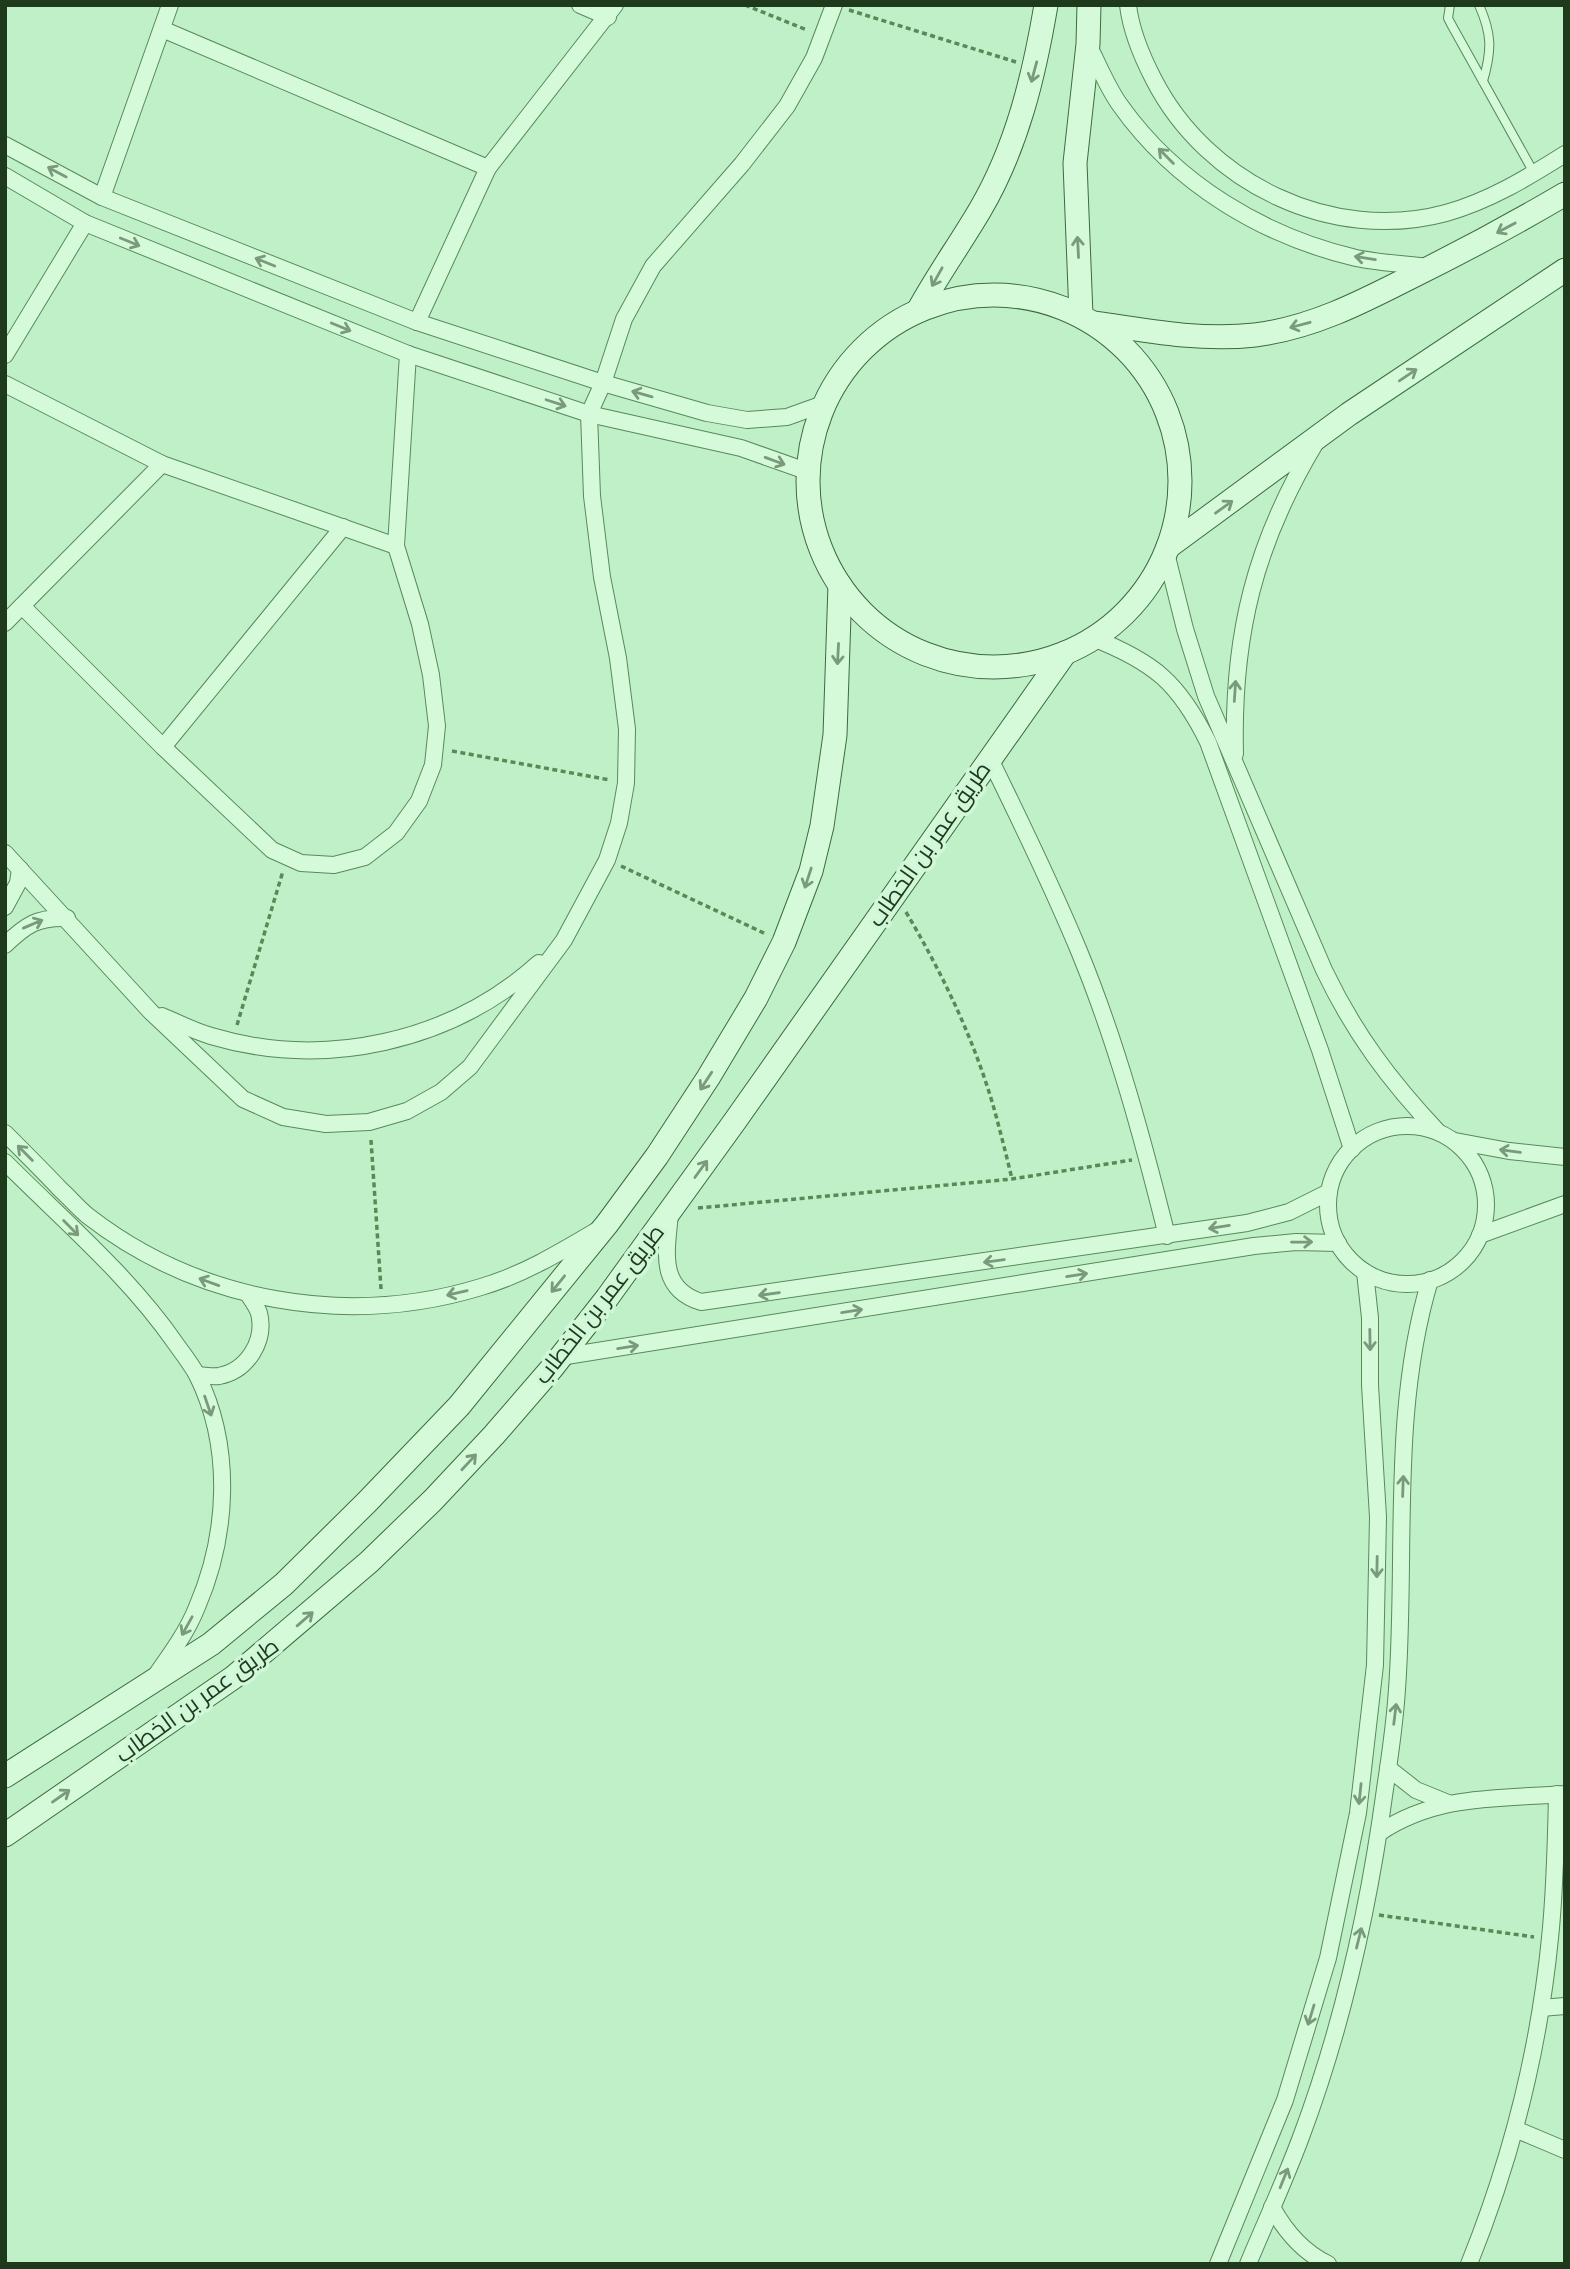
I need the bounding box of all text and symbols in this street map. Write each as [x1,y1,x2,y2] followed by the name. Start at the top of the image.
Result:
[1026,61,1039,83] one-way arrow
[1157,148,1174,165] one-way arrow
[47,165,67,179] one-way arrow
[1496,221,1516,235] one-way arrow
[119,236,141,249] one-way arrow
[1071,236,1084,258] one-way arrow
[1354,252,1377,265] one-way arrow
[255,254,277,267] one-way arrow
[930,266,944,286] one-way arrow
[1290,319,1312,332] one-way arrow
[330,322,352,335] one-way arrow
[1398,367,1417,382] one-way arrow
[631,387,654,400] one-way arrow
[544,397,566,410] one-way arrow
[764,455,786,468] one-way arrow
[1214,500,1233,514] one-way arrow
[832,642,845,665] one-way arrow
[1229,681,1242,703] one-way arrow
[862,756,996,932] street label: طريق عمر بن الخطاب
[801,867,814,889] one-way arrow
[22,917,43,930] one-way arrow
[699,1071,714,1090] one-way arrow
[1499,1144,1521,1157] one-way arrow
[17,1145,34,1162] one-way arrow
[694,1160,708,1179] one-way arrow
[62,1219,79,1236] one-way arrow
[528,1219,670,1389] street label: طريق عمر بن الخطاب
[1208,1221,1231,1234] one-way arrow
[1290,1235,1313,1249] one-way arrow
[983,1255,1006,1268] one-way arrow
[1065,1268,1088,1281] one-way arrow
[199,1275,221,1287] one-way arrow
[550,1275,566,1293] one-way arrow
[446,1287,469,1300] one-way arrow
[758,1288,781,1301] one-way arrow
[841,1304,863,1317] one-way arrow
[1363,1328,1377,1351] one-way arrow
[616,1340,639,1353] one-way arrow
[203,1395,215,1417] one-way arrow
[460,1454,477,1471] one-way arrow
[1396,1475,1409,1498] one-way arrow
[1370,1555,1384,1578] one-way arrow
[295,1611,313,1627] one-way arrow
[180,1615,194,1636] one-way arrow
[110,1631,284,1769] street label: طريق عمر بن الخطاب
[1388,1703,1401,1725] one-way arrow
[1354,1782,1367,1805] one-way arrow
[51,1789,71,1803] one-way arrow
[1353,1927,1366,1950] one-way arrow
[1303,2004,1316,2026] one-way arrow
[1278,2168,1291,2189] one-way arrow

